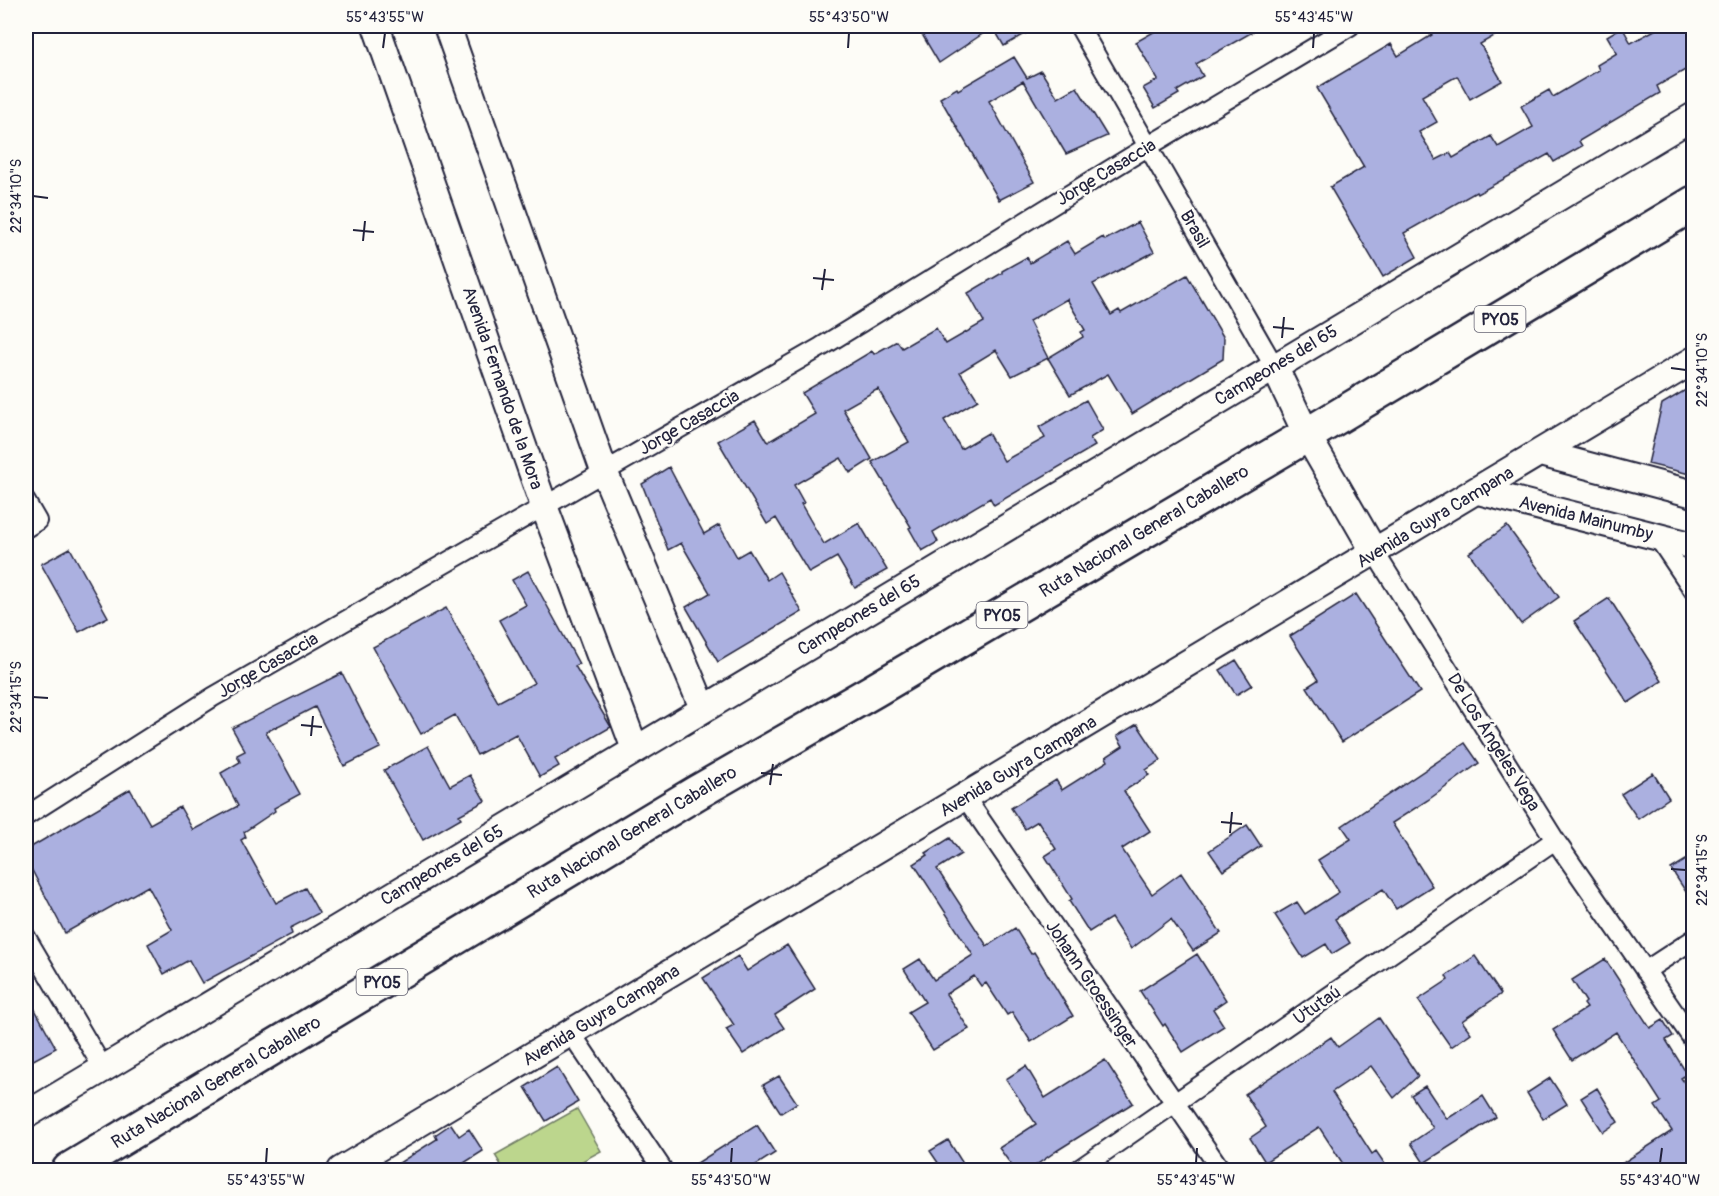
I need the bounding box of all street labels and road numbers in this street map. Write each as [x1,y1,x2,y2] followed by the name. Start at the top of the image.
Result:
[1052,134,1160,211] street label: Jorge Casaccia
[1174,206,1215,253] street label: Brasil
[457,284,548,493] street label: Avenida Fernando de la Mora
[1474,306,1526,332] road number: PY05
[1210,320,1342,411] street label: Campeones del 65
[635,384,744,460] street label: Jorge Casaccia
[1035,459,1254,603] street label: Ruta Nacional General Caballero
[1352,461,1518,573] street label: Avenida Guyra Campana
[1516,491,1656,546] street label: Avenida Mainumby
[793,570,925,661] street label: Campeones del 65
[976,602,1028,628] road number: PY05
[214,627,323,703] street label: Jorge Casaccia
[1442,669,1545,815] street label: De Los Ángeles Vega
[935,710,1101,822] street label: Avenida Guyra Campana
[523,760,742,904] street label: Ruta Nacional General Caballero
[376,820,508,911] street label: Campeones del 65
[1040,916,1143,1053] street label: Johann Groessinger
[518,959,684,1071] street label: Avenida Guyra Campana
[356,969,407,995] road number: PY05
[1289,981,1346,1030] street label: Ututaú
[107,1010,326,1154] street label: Ruta Nacional General Caballero

